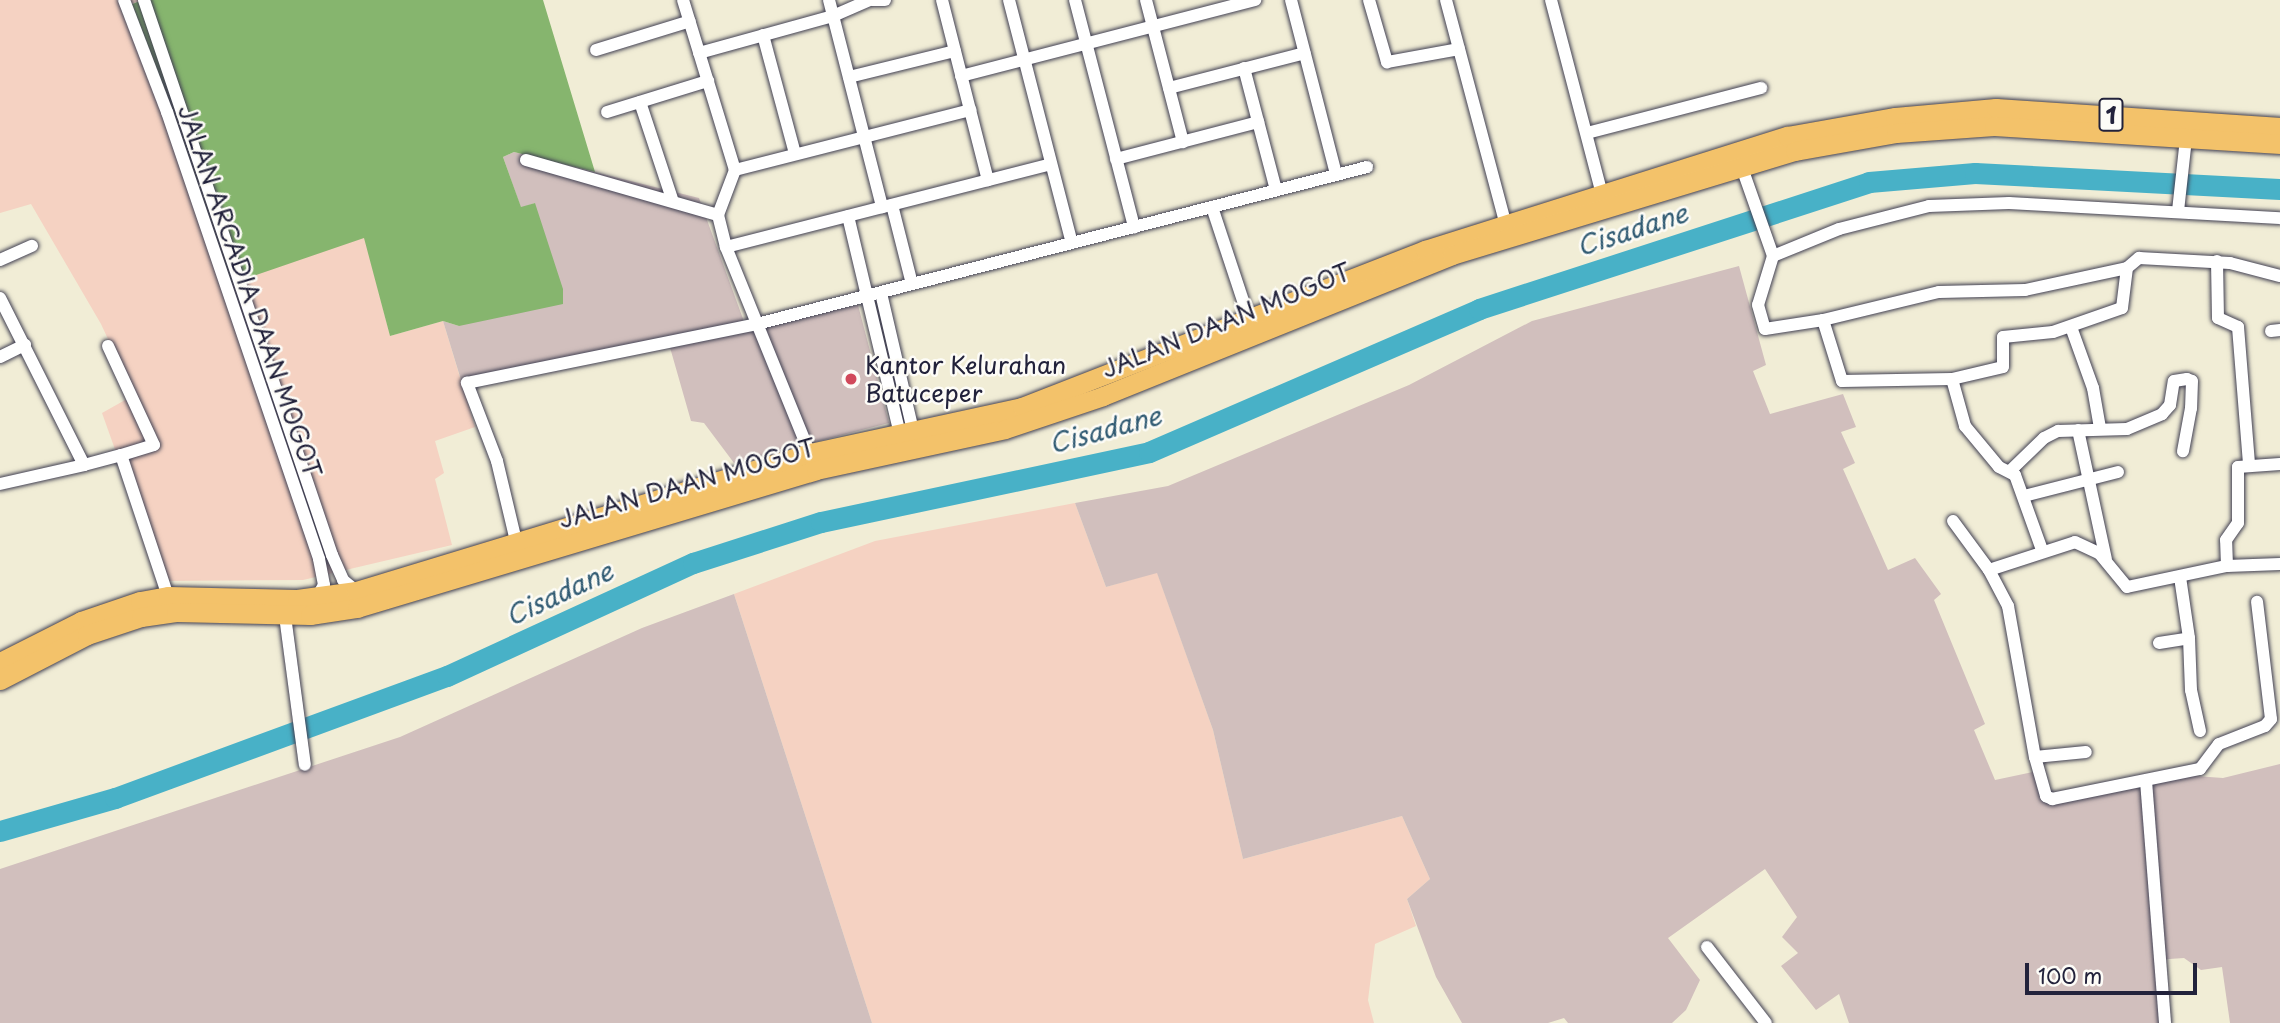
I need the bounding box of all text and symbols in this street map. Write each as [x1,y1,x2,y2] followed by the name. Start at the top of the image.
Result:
[2097,96,2125,134] road number: 1
[173,102,327,480] street label: JALAN ARCADIA DAAN MOGOT
[1572,196,1692,262] water label: Cisadane
[1098,257,1354,383] street label: JALAN DAAN MOGOT
[865,351,1067,407] place label: Kantor Kelurahan Batuceper
[843,371,859,387] marker: Kantor Kelurahan Batuceper
[1045,399,1165,459] water label: Cisadane
[555,433,819,533] street label: JALAN DAAN MOGOT
[500,555,618,631] water label: Cisadane
[2028,950,2200,994] scale bar
[2038,959,2102,991] text: 100 m

